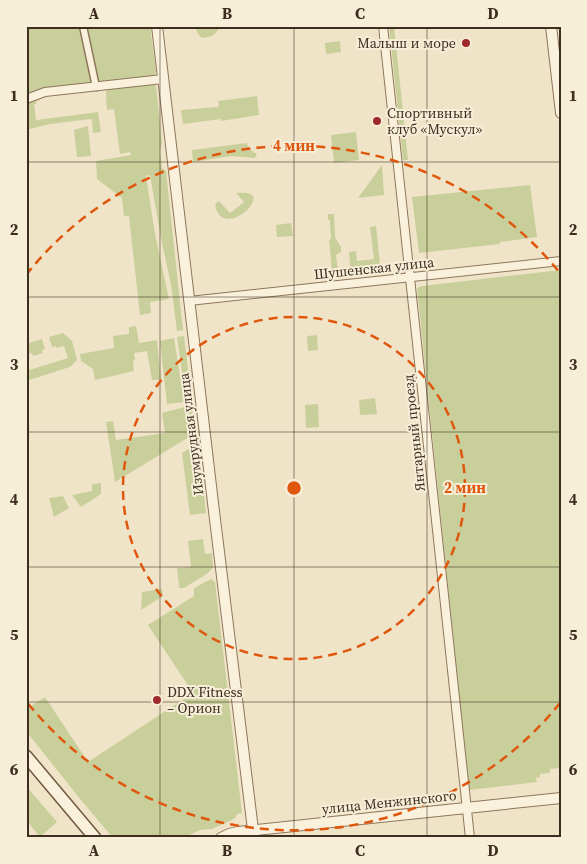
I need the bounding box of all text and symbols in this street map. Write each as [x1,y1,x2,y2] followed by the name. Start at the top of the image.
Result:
[89,2,100,24] text: A
[222,2,233,24] text: B
[355,2,365,24] text: C
[487,2,499,24] text: D
[357,33,456,53] place label: Малыш и море
[460,37,472,49] marker: Малыш и море
[10,84,18,106] text: 1
[569,84,577,106] text: 1
[387,103,483,139] place label: Спортивный клуб «Мускул»
[371,115,383,127] marker: Спортивный клуб «Мускул»
[273,135,315,156] text: 4 мин
[10,218,19,240] text: 2
[569,218,578,240] text: 2
[313,252,436,284] street label: Шушенская улица
[10,353,19,375] text: 3
[569,353,578,375] text: 3
[173,371,208,496] street label: Изумрудная улица
[398,374,430,492] street label: Янтарный проезд
[444,477,486,498] text: 2 мин
[285,479,303,497] centre of rings
[10,488,19,510] text: 4
[569,488,578,510] text: 4
[10,623,19,645] text: 5
[569,623,578,645] text: 5
[167,682,243,718] place label: DDX Fitness – Орион
[151,694,163,706] marker: DDX Fitness – Орион
[10,758,19,780] text: 6
[569,758,578,780] text: 6
[321,785,458,819] street label: улица Менжинского
[89,839,100,861] text: A
[222,839,233,861] text: B
[355,839,365,861] text: C
[487,839,499,861] text: D

